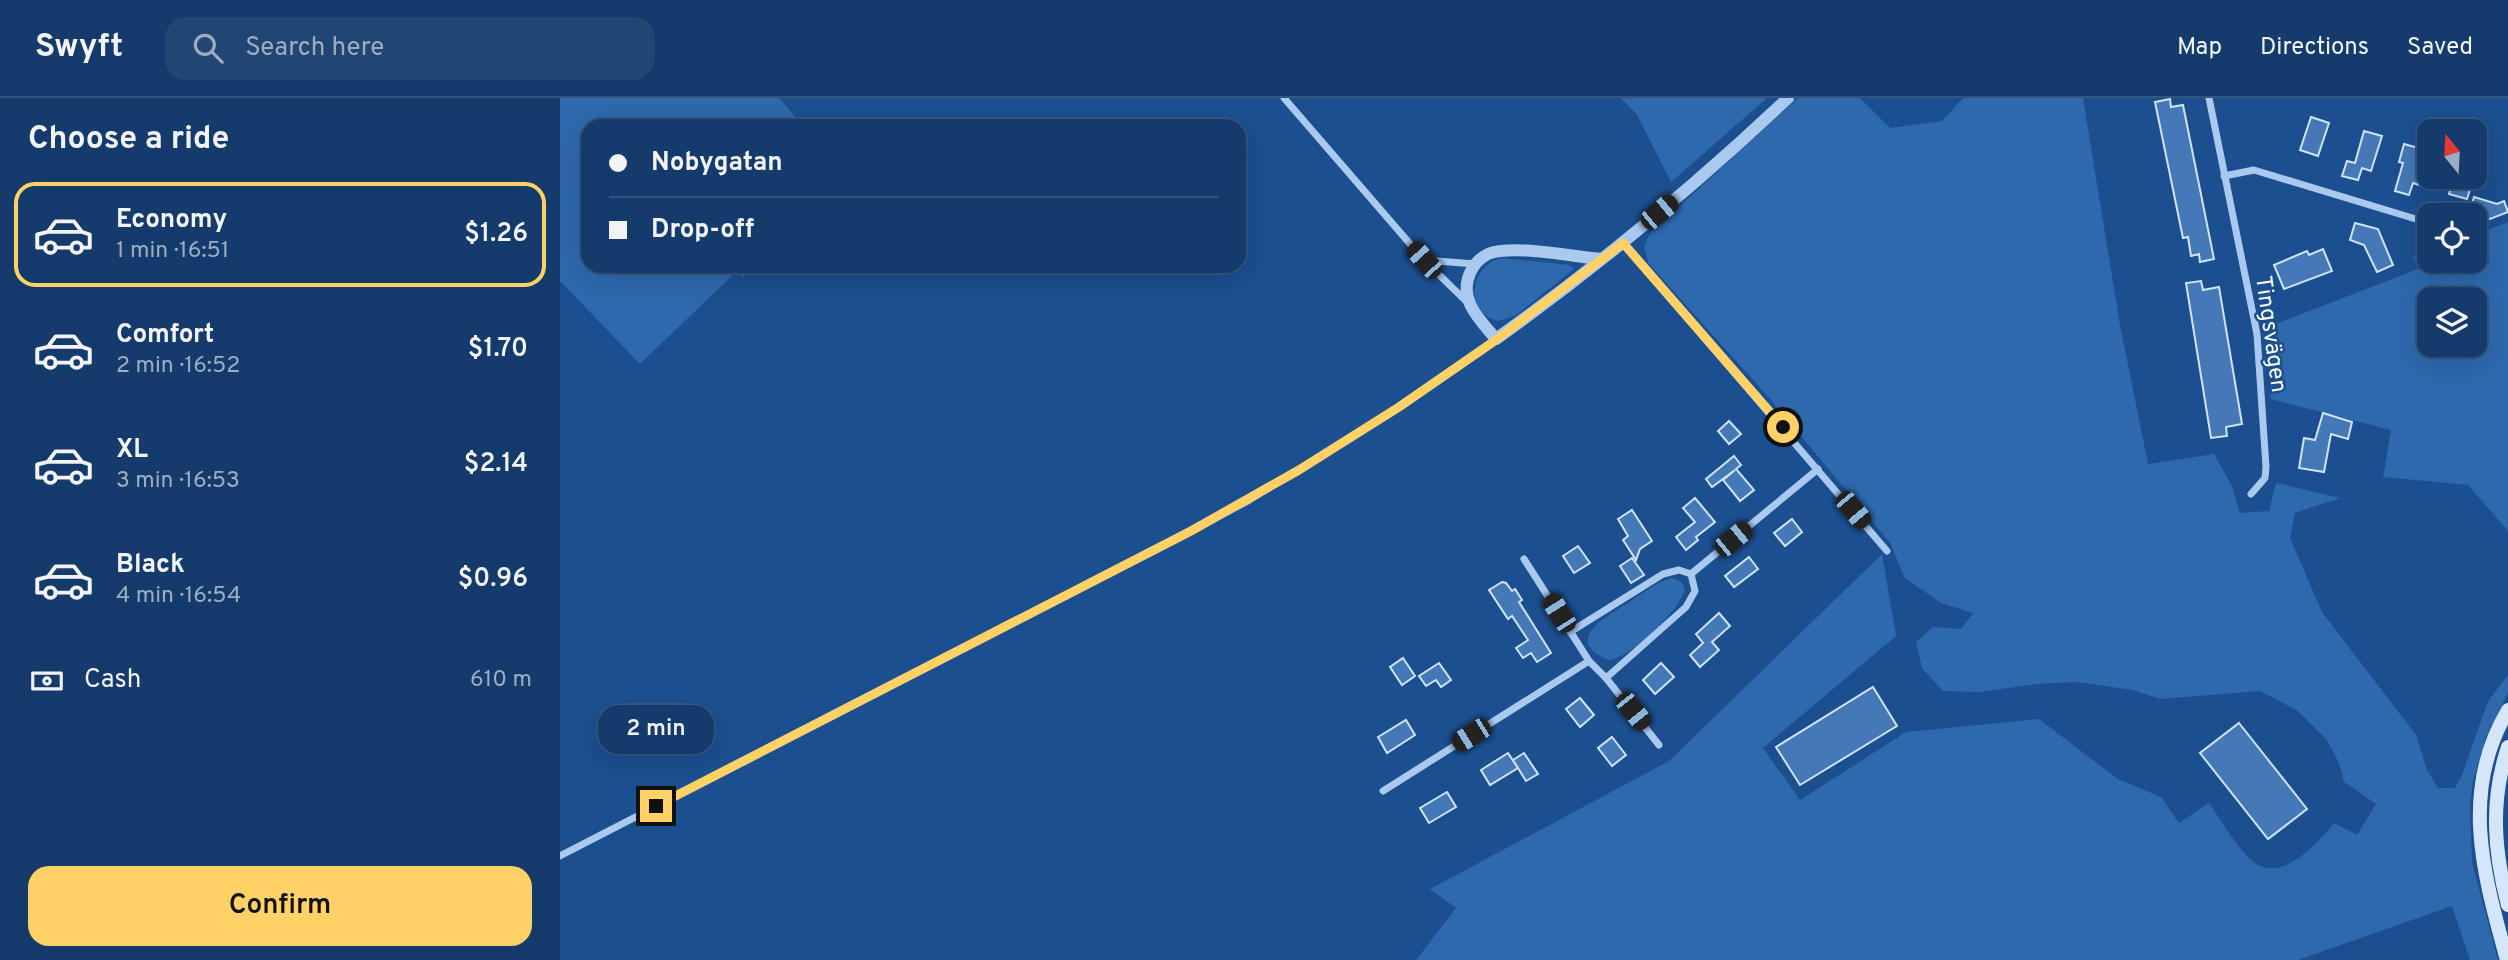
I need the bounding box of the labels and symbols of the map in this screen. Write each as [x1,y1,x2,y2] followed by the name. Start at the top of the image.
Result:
[2417,119,2487,189] north arrow
[1637,190,1682,234] car
[1403,237,1446,283] car
[2247,274,2292,395] street label: Tingsvägen
[1767,411,1799,443] route start
[1832,487,1875,533] car
[1711,518,1756,560] car
[1539,590,1580,636] car
[1612,688,1655,734] car
[598,704,714,754] callout: 2 min
[1448,715,1495,755] car
[640,790,672,822] route end

